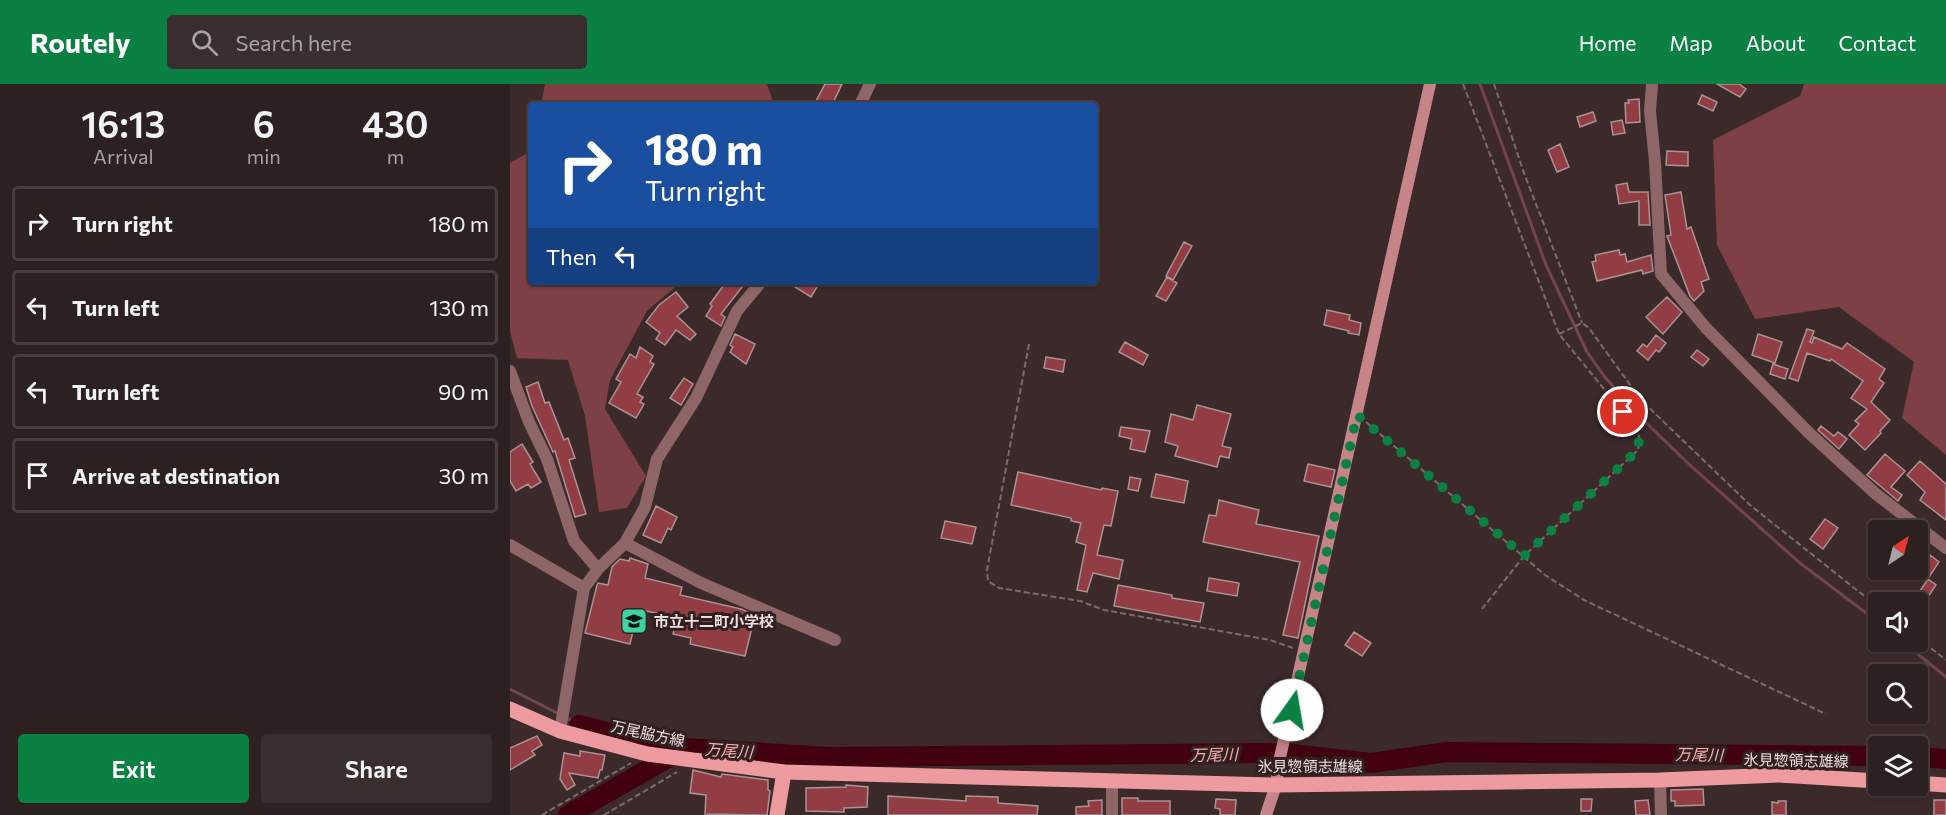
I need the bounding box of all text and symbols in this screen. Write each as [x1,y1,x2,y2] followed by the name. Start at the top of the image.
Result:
[167,15,587,69] search box
[30,25,131,59] text: Routely
[188,26,221,59] icon: search
[236,29,352,56] text: Search here
[1579,30,1636,55] text: Home
[1669,30,1713,55] text: Map
[1746,30,1805,55] text: About
[1838,30,1916,55] text: Contact
[81,101,165,145] text: 16:13
[253,101,275,145] text: 6
[362,101,429,145] text: 430
[645,122,763,174] text: 180 m
[546,126,624,204] icon: right
[93,144,154,168] text: Arrival
[247,144,281,168] text: min
[387,144,404,168] text: m
[645,174,765,207] text: Turn right
[21,207,54,240] icon: right
[72,210,173,237] text: Turn right
[428,210,489,237] text: 180 m
[609,240,642,273] icon: left
[546,243,597,270] text: Then
[21,291,54,324] icon: left
[72,294,159,321] text: Turn left
[429,294,489,321] text: 130 m
[21,375,54,408] icon: left
[72,378,159,405] text: Turn left
[438,378,489,405] text: 90 m
[1597,386,1648,437] pin
[1606,395,1639,428] icon: arrive
[21,459,54,492] icon: arrive
[72,462,280,489] text: Arrive at destination
[439,462,489,489] text: 30 m
[1868,520,1928,580] north arrow
[1868,520,1928,796] map controls
[1868,592,1928,652] button: sound
[619,606,649,636] school or university icon: 市立十二町小学校
[654,612,774,630] place label: 市立十二町小学校
[1868,664,1928,724] button: search
[1260,678,1324,742] position arrow
[609,716,687,750] street label: 万尾脇方線
[18,734,249,803] button: Exit
[261,734,492,803] button: Share
[1868,736,1928,796] button: layers
[704,739,756,761] water label: 万尾川
[1190,744,1240,764] water label: 万尾川
[1675,744,1725,764] water label: 万尾川
[1743,750,1849,770] street label: 氷見惣領志雄線
[1257,757,1363,775] street label: 氷見惣領志雄線

